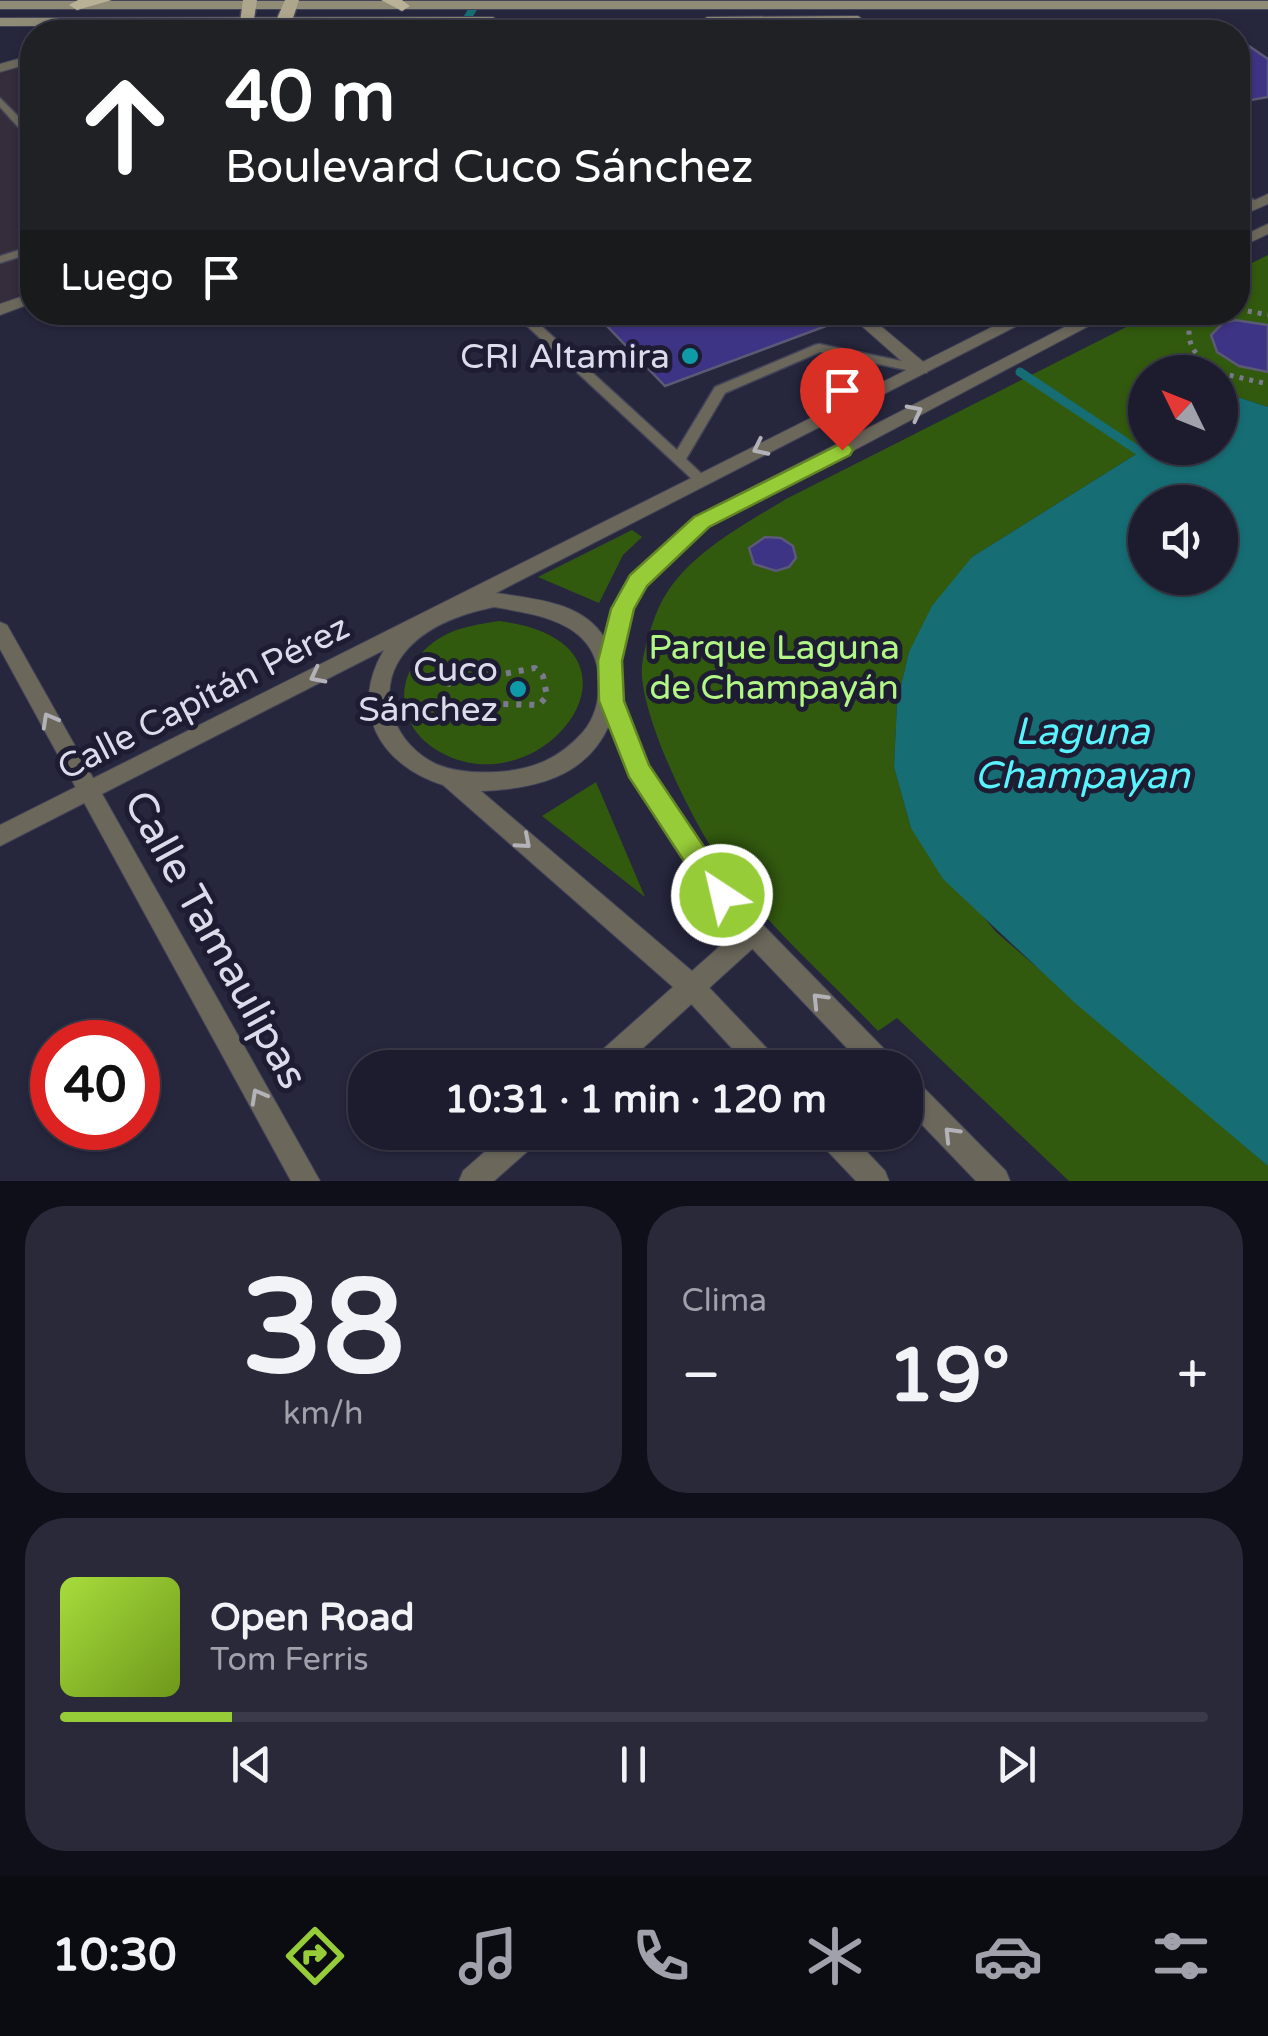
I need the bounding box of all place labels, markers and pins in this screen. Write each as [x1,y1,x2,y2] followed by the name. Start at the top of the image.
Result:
[460,336,670,378] place label: CRI Altamira
[679,345,701,367] marker: CRI Altamira
[800,348,885,451] pin
[358,649,498,731] place label: Cuco Sánchez
[507,678,529,700] marker: Cuco Sánchez

